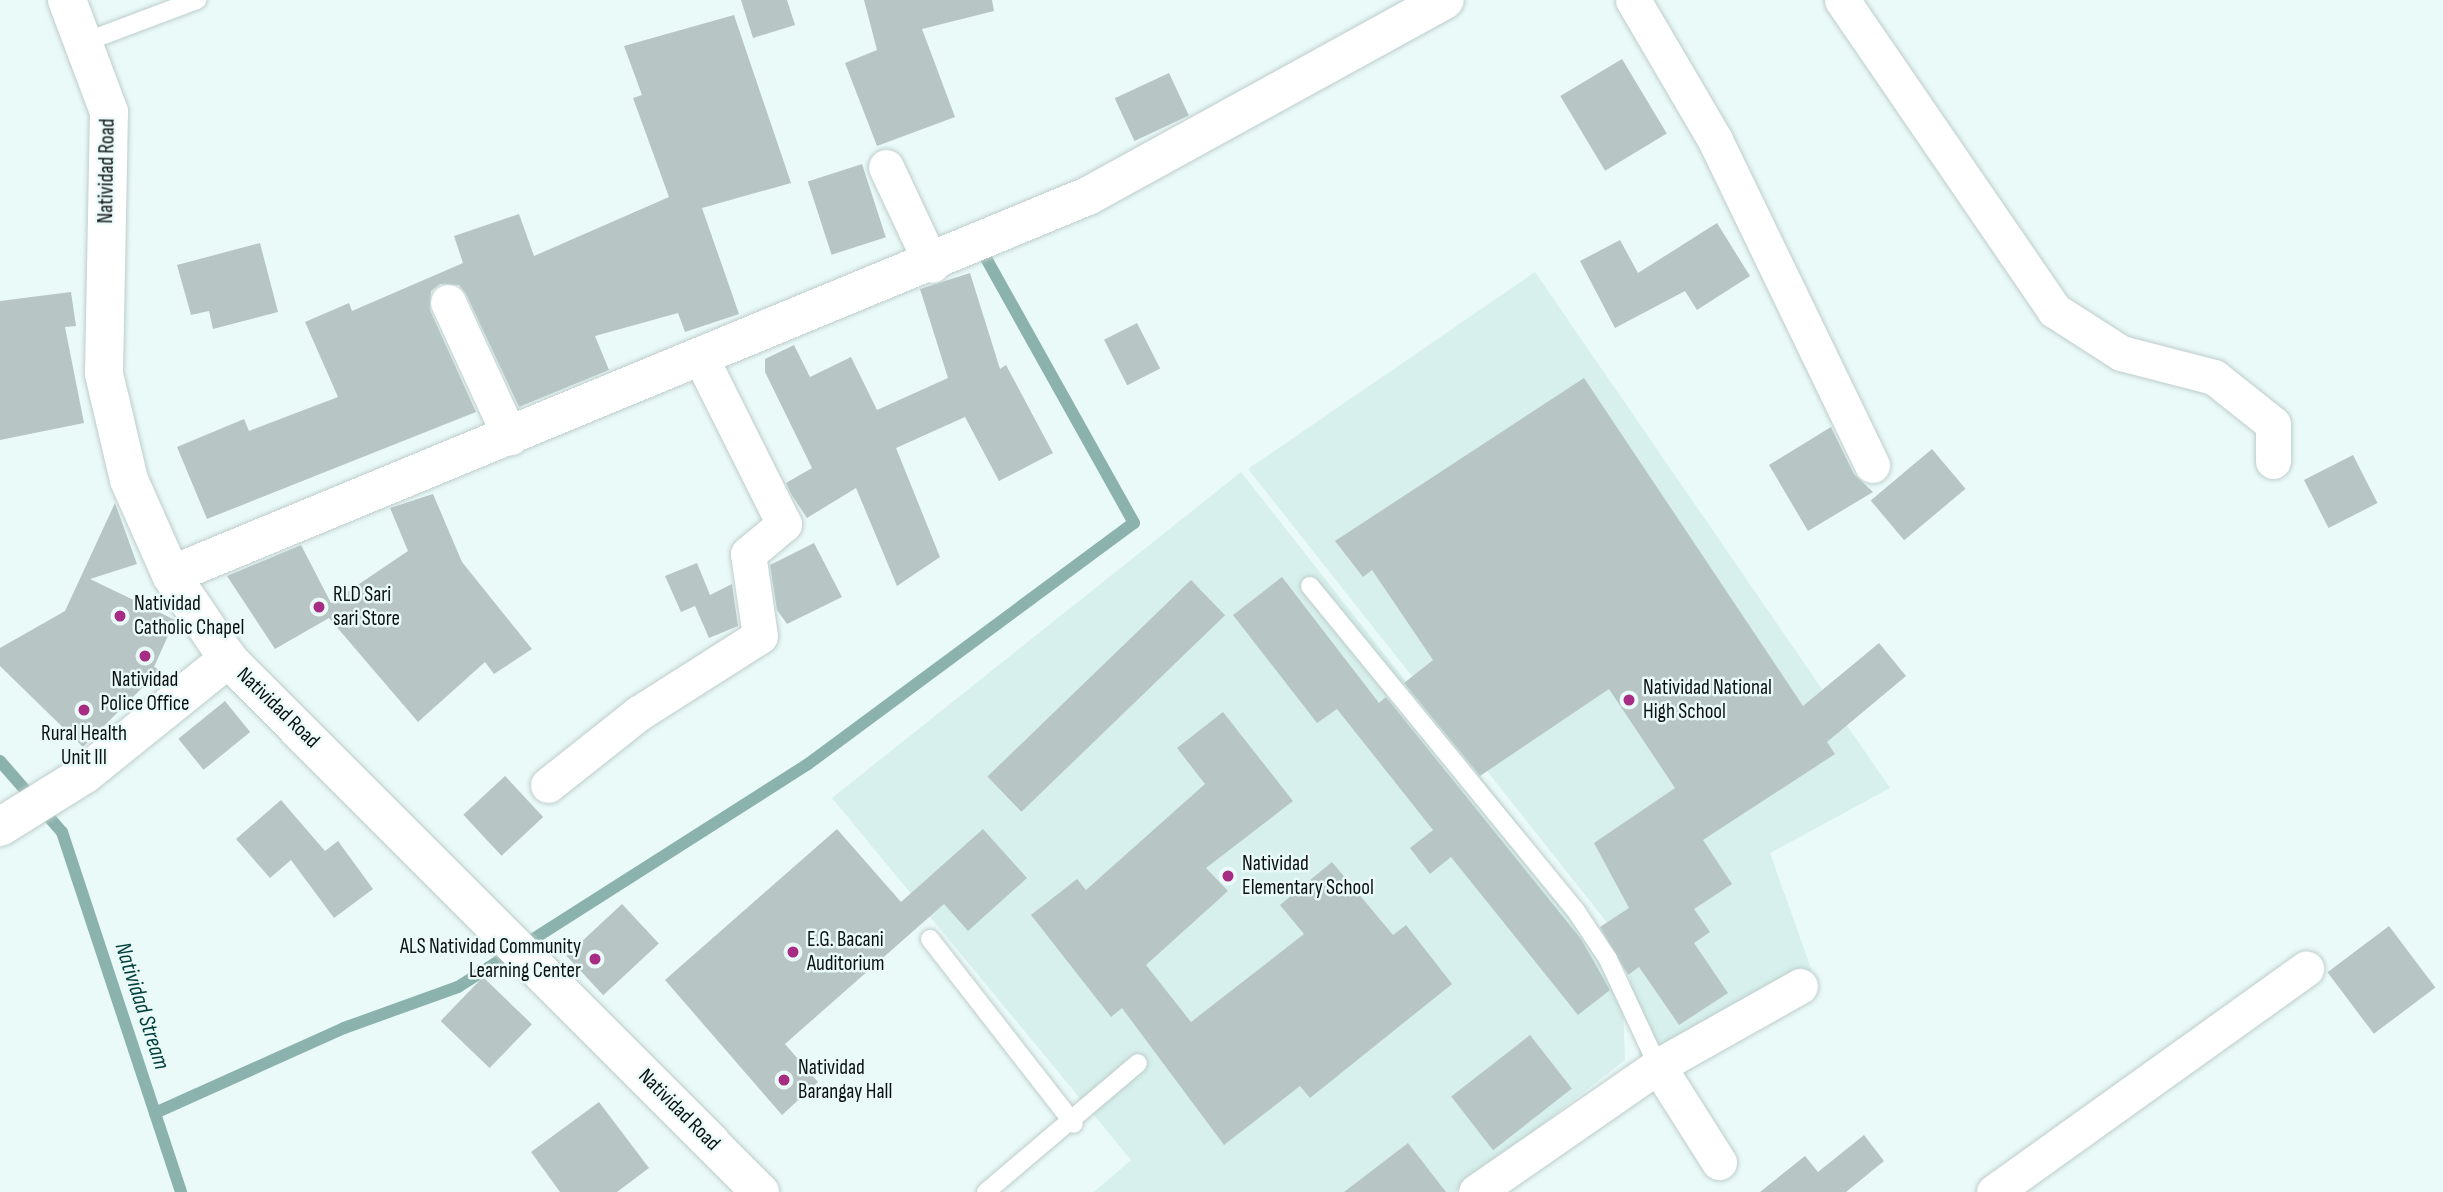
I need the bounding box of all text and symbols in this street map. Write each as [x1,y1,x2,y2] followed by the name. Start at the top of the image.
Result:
[93,118,121,224] street label: Natividad Road
[333,582,400,632] place label: RLD Sari sari Store
[134,591,244,641] place label: Natividad Catholic Chapel
[311,599,327,615] marker: RLD Sari sari Store
[112,608,128,624] marker: Natividad Catholic Chapel
[137,648,153,664] marker: Natividad Police Office
[231,662,325,754] street label: Natividad Road
[101,667,189,717] place label: Natividad Police Office
[1643,675,1772,725] place label: Natividad National High School
[1621,692,1637,708] marker: Natividad National High School
[76,702,92,718] marker: Rural Health Unit III
[41,721,127,771] place label: Rural Health Unit III
[1242,851,1374,901] place label: Natividad Elementary School
[1220,868,1236,884] marker: Natividad Elementary School
[807,927,885,977] place label: E.G. Bacani Auditorium
[400,934,581,984] place label: ALS Natividad Community Learning Center
[108,939,176,1073] water label: Natividad Stream
[785,944,801,960] marker: E.G. Bacani Auditorium
[587,951,603,967] marker: ALS Natividad Community Learning Center
[798,1055,892,1105] place label: Natividad Barangay Hall
[633,1064,725,1156] street label: Natividad Road
[776,1072,792,1088] marker: Natividad Barangay Hall

